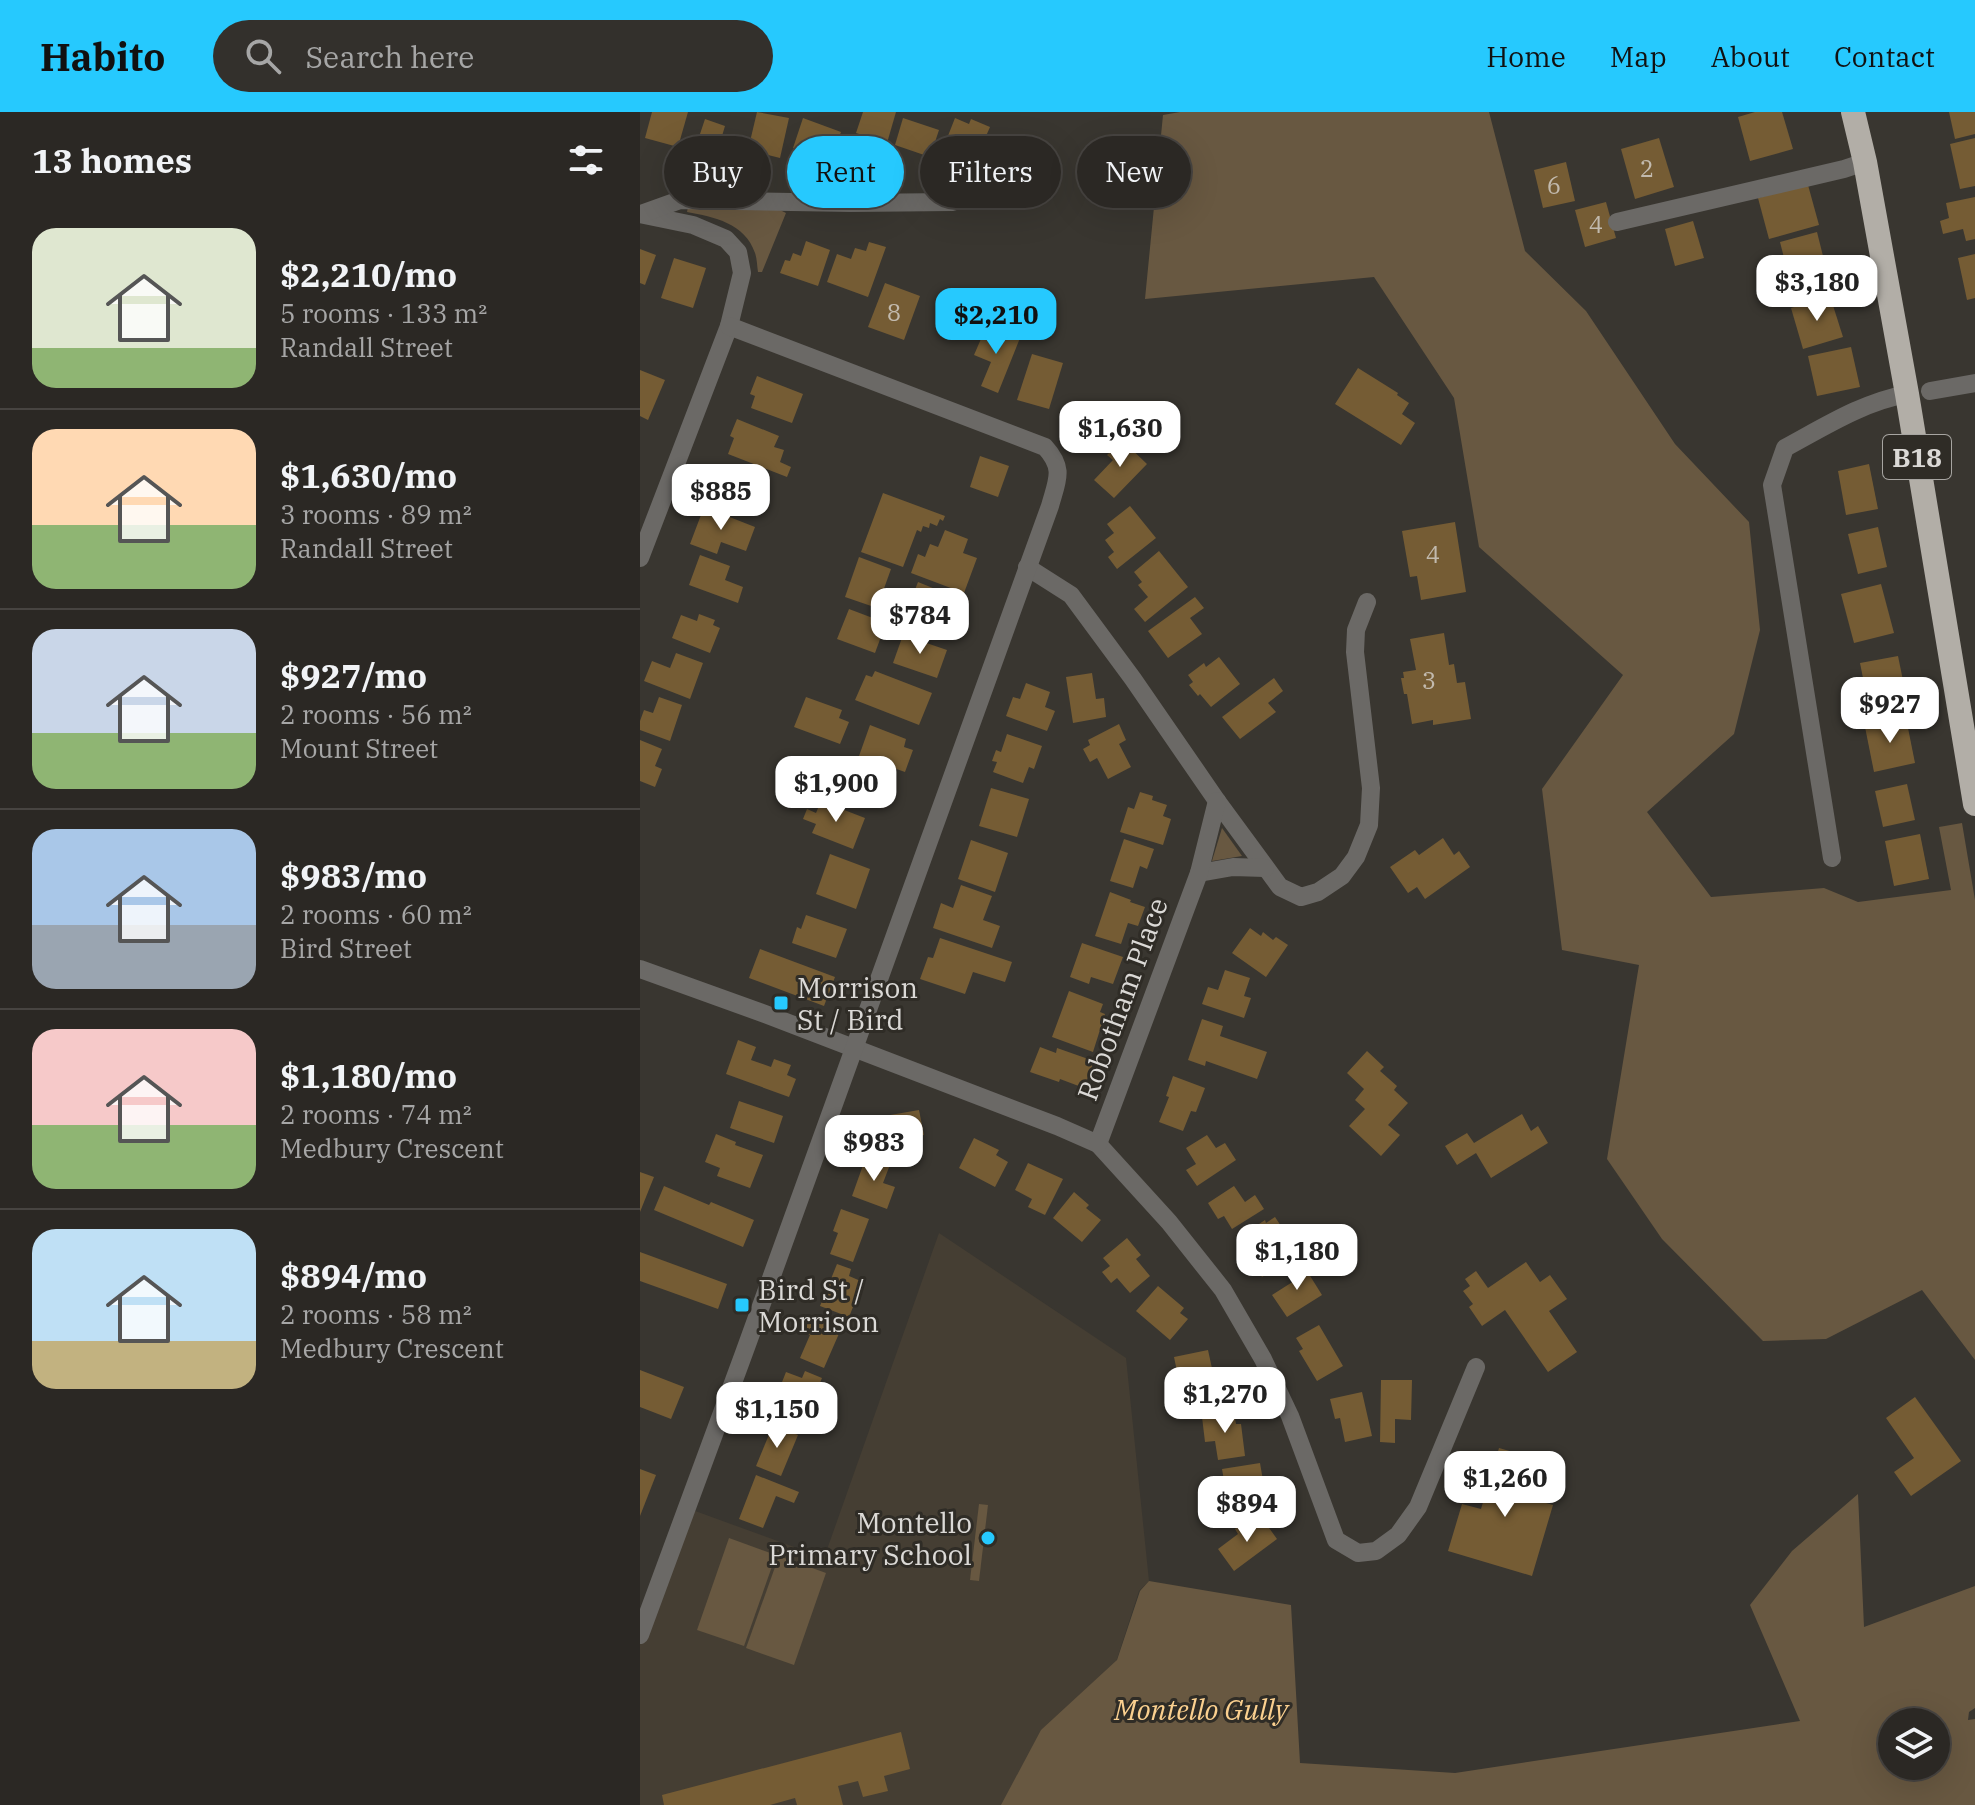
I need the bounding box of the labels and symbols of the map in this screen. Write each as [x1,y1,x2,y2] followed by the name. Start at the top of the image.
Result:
[1640,152,1654,184] house number: 2
[1547,169,1561,201] house number: 6
[1589,208,1603,240] house number: 4
[1752,255,1882,323] pin: $3,180
[931,288,1061,356] pin: $2,210
[887,296,901,328] house number: 8
[1055,401,1185,469] pin: $1,630
[1883,435,1951,479] road number: B18
[674,464,768,532] pin: $885
[1426,538,1440,570] house number: 4
[873,588,967,656] pin: $784
[1422,664,1436,696] house number: 3
[1843,677,1937,745] pin: $927
[771,756,901,824] pin: $1,900
[1068,892,1176,1106] street label: Robotham Place
[797,969,918,1038] place label: Morrison St / Bird
[772,994,790,1012] marker: Morrison St / Bird
[827,1115,921,1183] pin: $983
[1232,1224,1362,1292] pin: $1,180
[758,1271,879,1340] place label: Bird St / Morrison
[733,1296,751,1314] marker: Bird St / Morrison
[1160,1367,1290,1435] pin: $1,270
[712,1382,842,1450] pin: $1,150
[1440,1451,1570,1519] pin: $1,260
[1200,1476,1294,1544] pin: $894
[768,1504,972,1573] place label: Montello Primary School
[979,1529,997,1547] marker: Montello Primary School
[1113,1691,1290,1728] park label: Montello Gully

